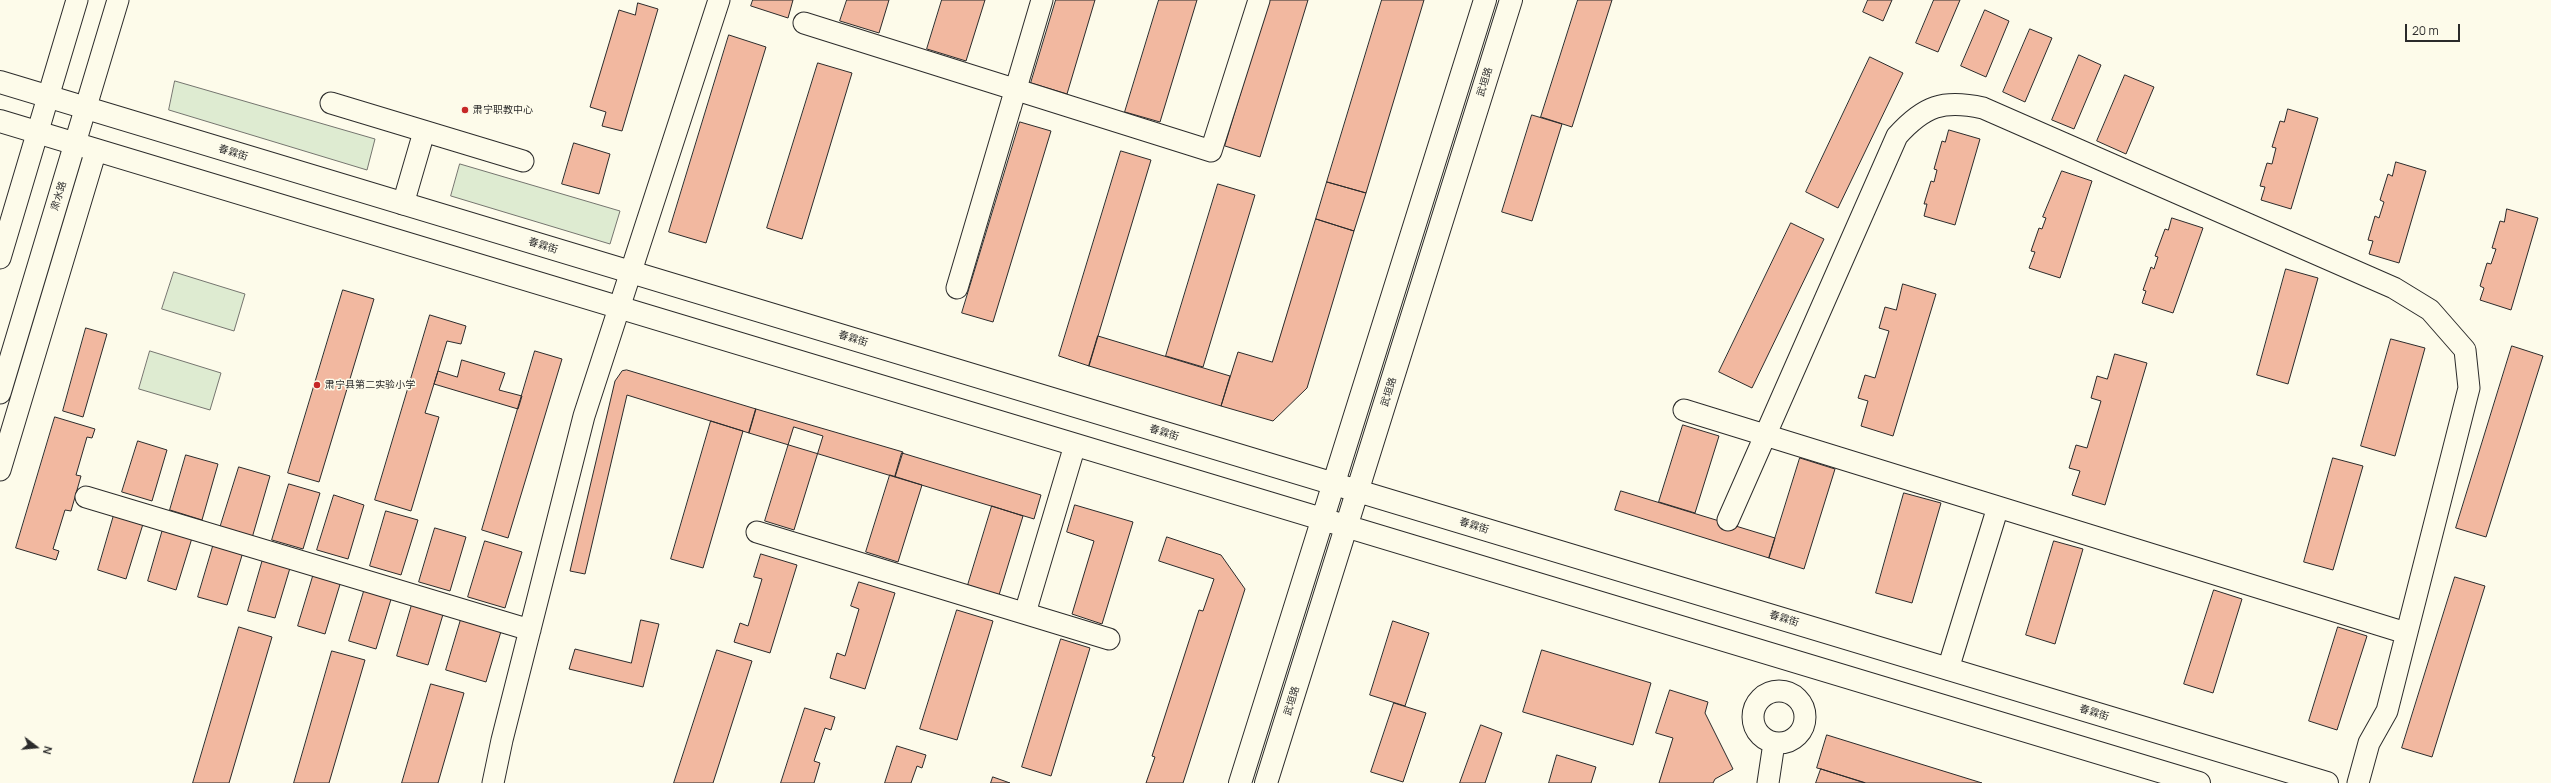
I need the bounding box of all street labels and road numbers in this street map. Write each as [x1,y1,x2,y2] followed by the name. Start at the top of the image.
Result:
[1475,66,1495,98] street label: 武垣路
[217,143,249,163] street label: 春霖街
[49,180,69,212] street label: 肃水路
[527,236,559,256] street label: 春霖街
[837,329,869,349] street label: 春霖街
[1379,376,1399,408] street label: 武垣路
[1148,423,1180,443] street label: 春霖街
[1458,516,1490,536] street label: 春霖街
[1768,609,1800,629] street label: 春霖街
[1282,685,1302,717] street label: 武垣路
[2078,703,2110,723] street label: 春霖街

